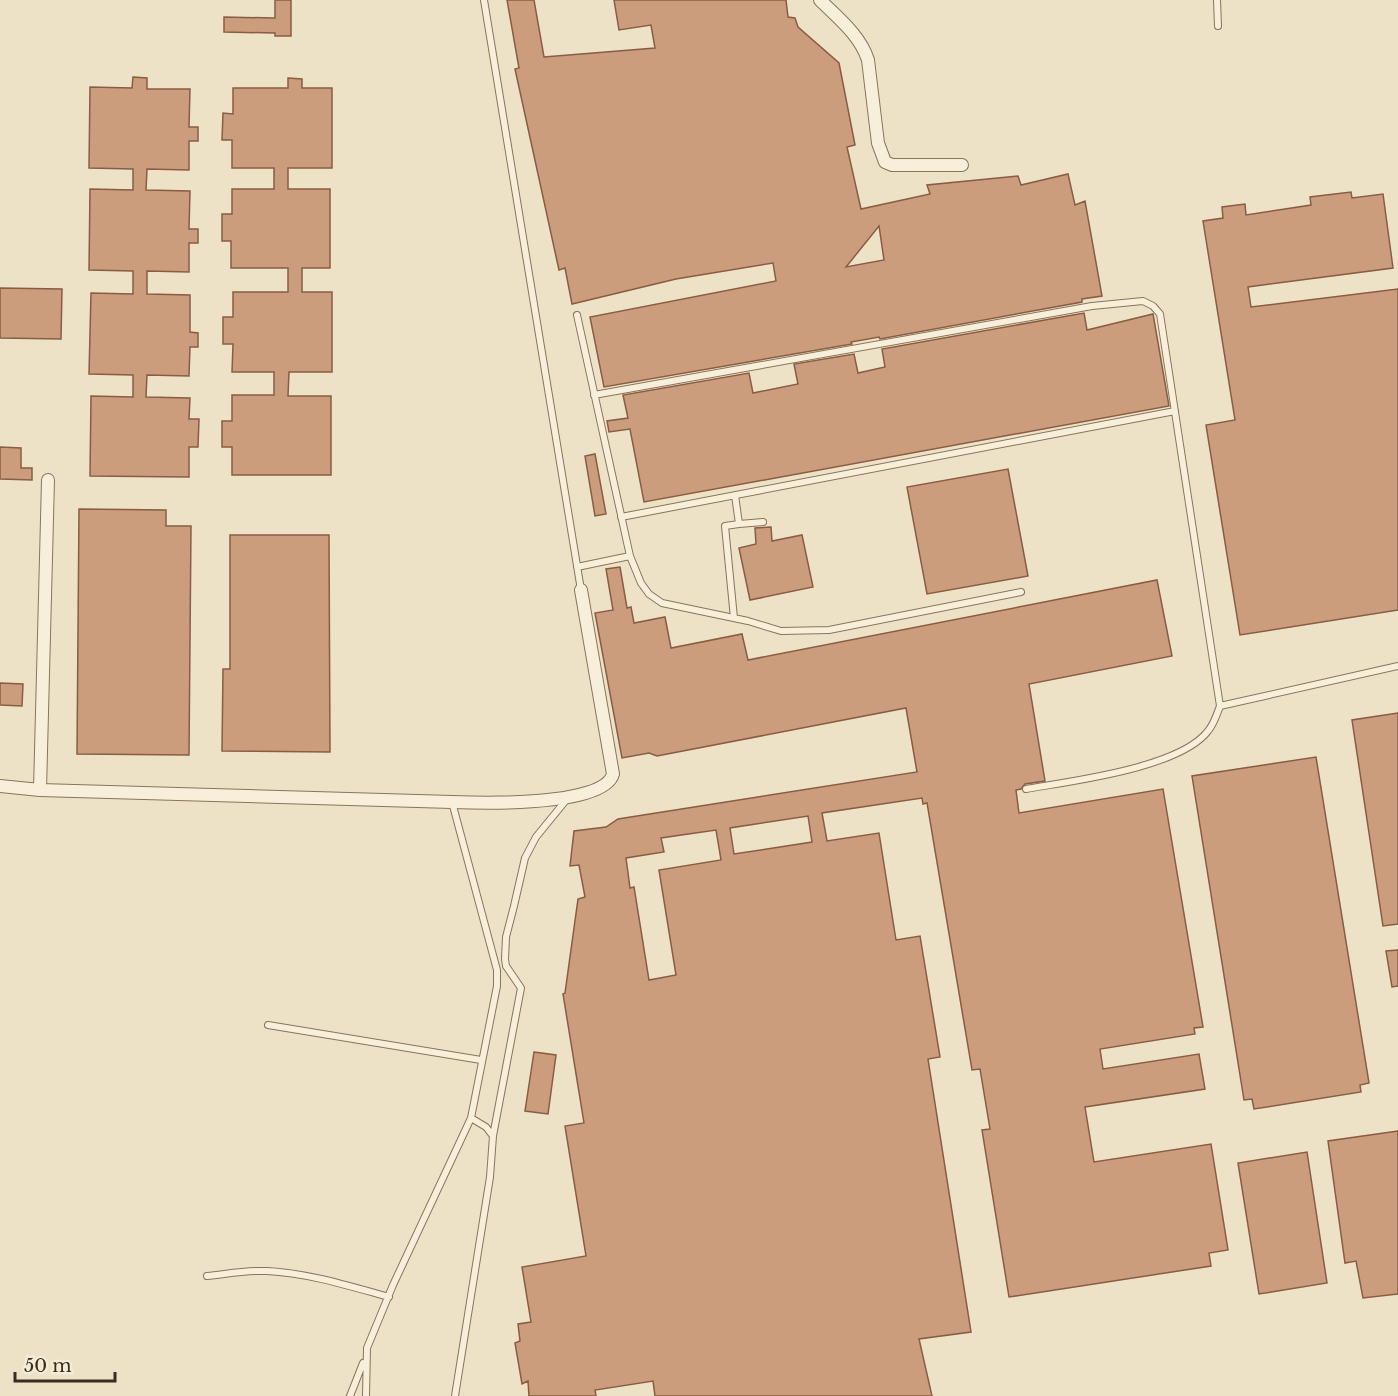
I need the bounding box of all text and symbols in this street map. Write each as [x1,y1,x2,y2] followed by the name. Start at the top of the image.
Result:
[15,1345,116,1383] scale bar
[24,1355,72,1377] text: 50 m

